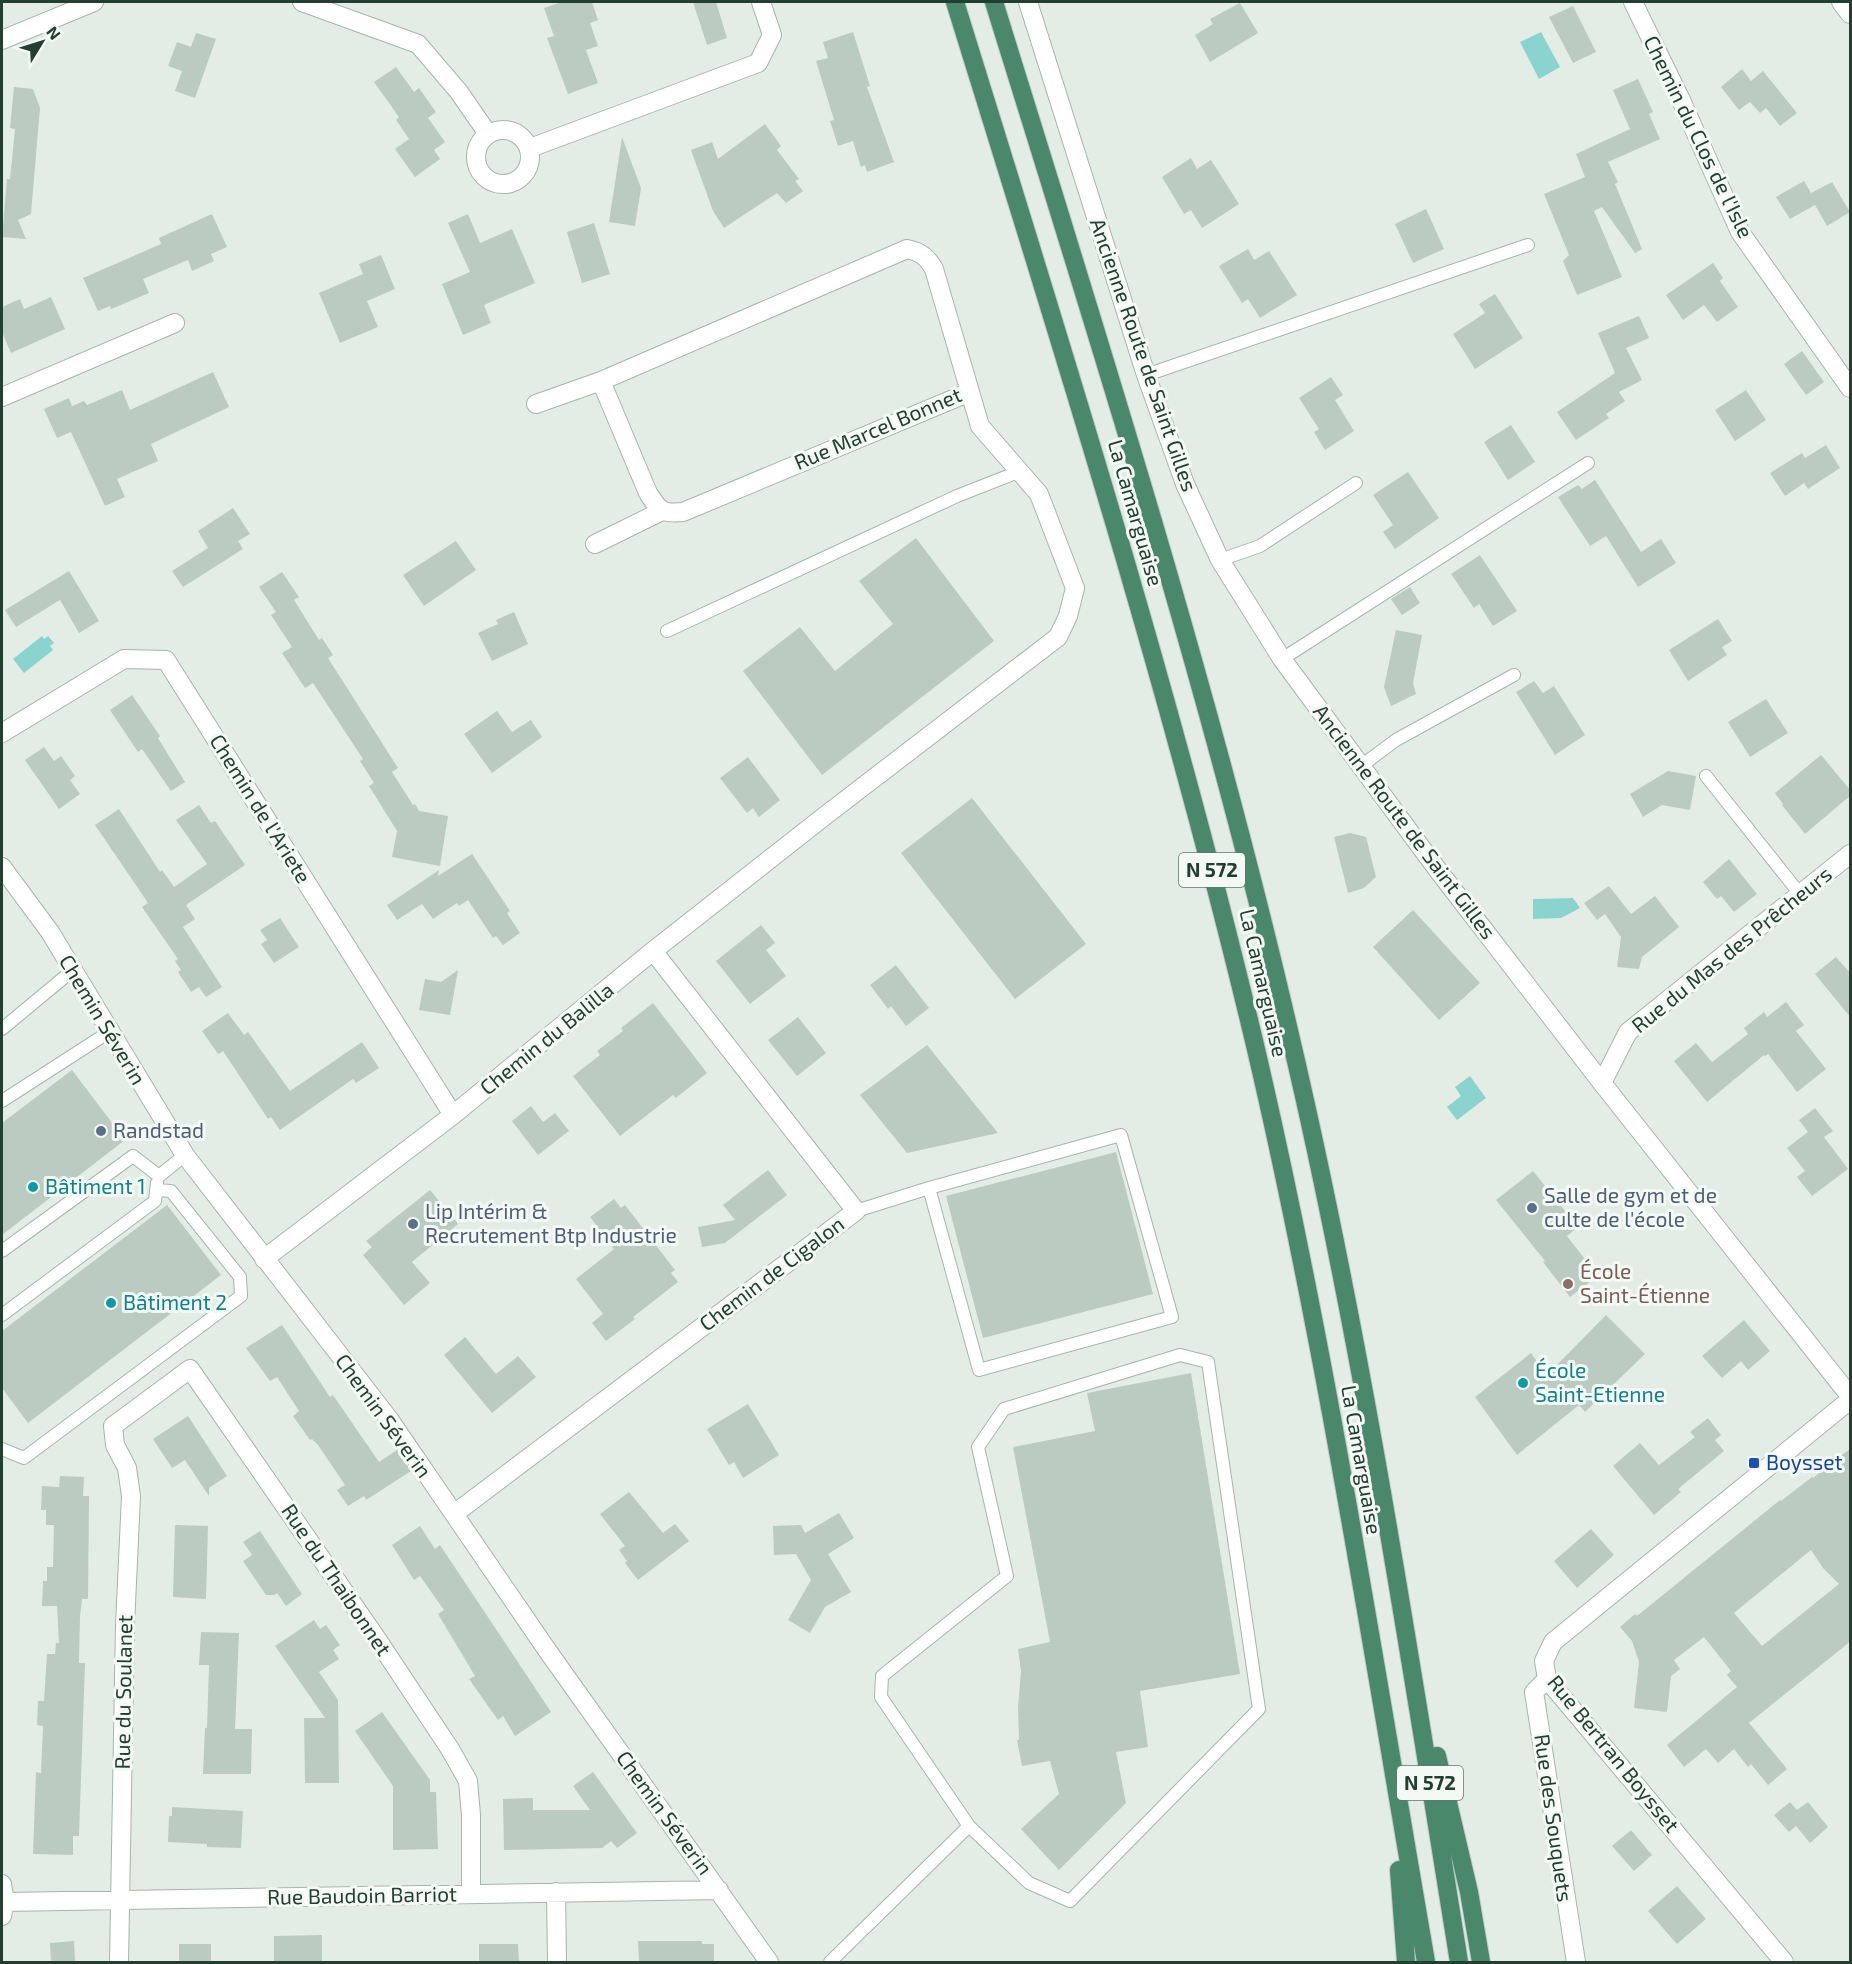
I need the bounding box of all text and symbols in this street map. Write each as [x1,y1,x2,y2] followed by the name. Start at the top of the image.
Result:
[12,12,72,72] north arrow
[43,22,65,43] text: N
[1639,31,1759,242] street label: Chemin du Clos de l'Isle
[1086,215,1203,494] street label: Ancienne Route de Saint Gilles
[790,381,965,474] street label: Rue Marcel Bonnet
[1104,436,1169,589] street label: La Camarguaise
[1309,699,1502,943] street label: Ancienne Route de Saint Gilles
[205,729,317,887] street label: Chemin de l'Ariete
[1179,853,1245,887] road number: N 572
[1626,860,1836,1037] street label: Rue du Mas des Prêcheurs
[1235,906,1294,1059] street label: La Camarguaise
[55,950,152,1089] street label: Chemin Séverin
[474,976,618,1099] street label: Chemin du Balilla
[113,1117,204,1142] place label: Randstad
[94,1124,108,1138] marker: Randstad
[45,1173,146,1198] place label: Bâtiment 1
[26,1180,40,1194] marker: Bâtiment 1
[1544,1182,1717,1231] place label: Salle de gym et de culte de l'école
[425,1198,677,1247] place label: Lip Intérim & Recrutement Btp Industrie
[1525,1201,1539,1215] marker: Salle de gym et de culte de l'école
[694,1210,848,1335] street label: Chemin de Cigalon
[406,1217,420,1231] marker: Lip Intérim & Recrutement Btp Industrie
[1580,1258,1710,1307] place label: École Saint-Étienne
[1561,1277,1575,1291] marker: École Saint-Étienne
[123,1289,227,1314] place label: Bâtiment 2
[104,1296,118,1310] marker: Bâtiment 2
[331,1348,438,1482] street label: Chemin Séverin
[1535,1357,1665,1406] place label: École Saint-Etienne
[1516,1376,1530,1390] marker: École Saint-Etienne
[1337,1383,1388,1536] street label: La Camarguaise
[1766,1449,1843,1474] place label: Boysset
[1747,1456,1761,1470] marker: Boysset
[277,1498,397,1660] street label: Rue du Thaibonnet
[109,1615,136,1769] street label: Rue du Soulanet
[1543,1669,1685,1837] street label: Rue Bertran Boysset
[1530,1732,1579,1903] street label: Rue des Souquets
[612,1745,719,1879] street label: Chemin Séverin
[1397,1766,1463,1800] road number: N 572
[267,1880,457,1909] street label: Rue Baudoin Barriot

